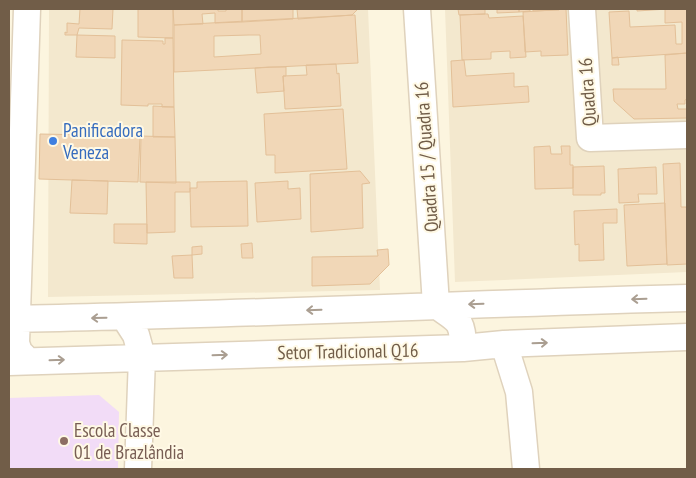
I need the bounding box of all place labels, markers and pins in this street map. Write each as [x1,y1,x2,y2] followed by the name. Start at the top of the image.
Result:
[62,118,143,164] place label: Panificadora Veneza
[47,135,59,147] marker: Panificadora Veneza
[74,418,184,464] place label: Escola Classe 01 de Brazlândia
[58,435,70,447] marker: Escola Classe 01 de Brazlândia

